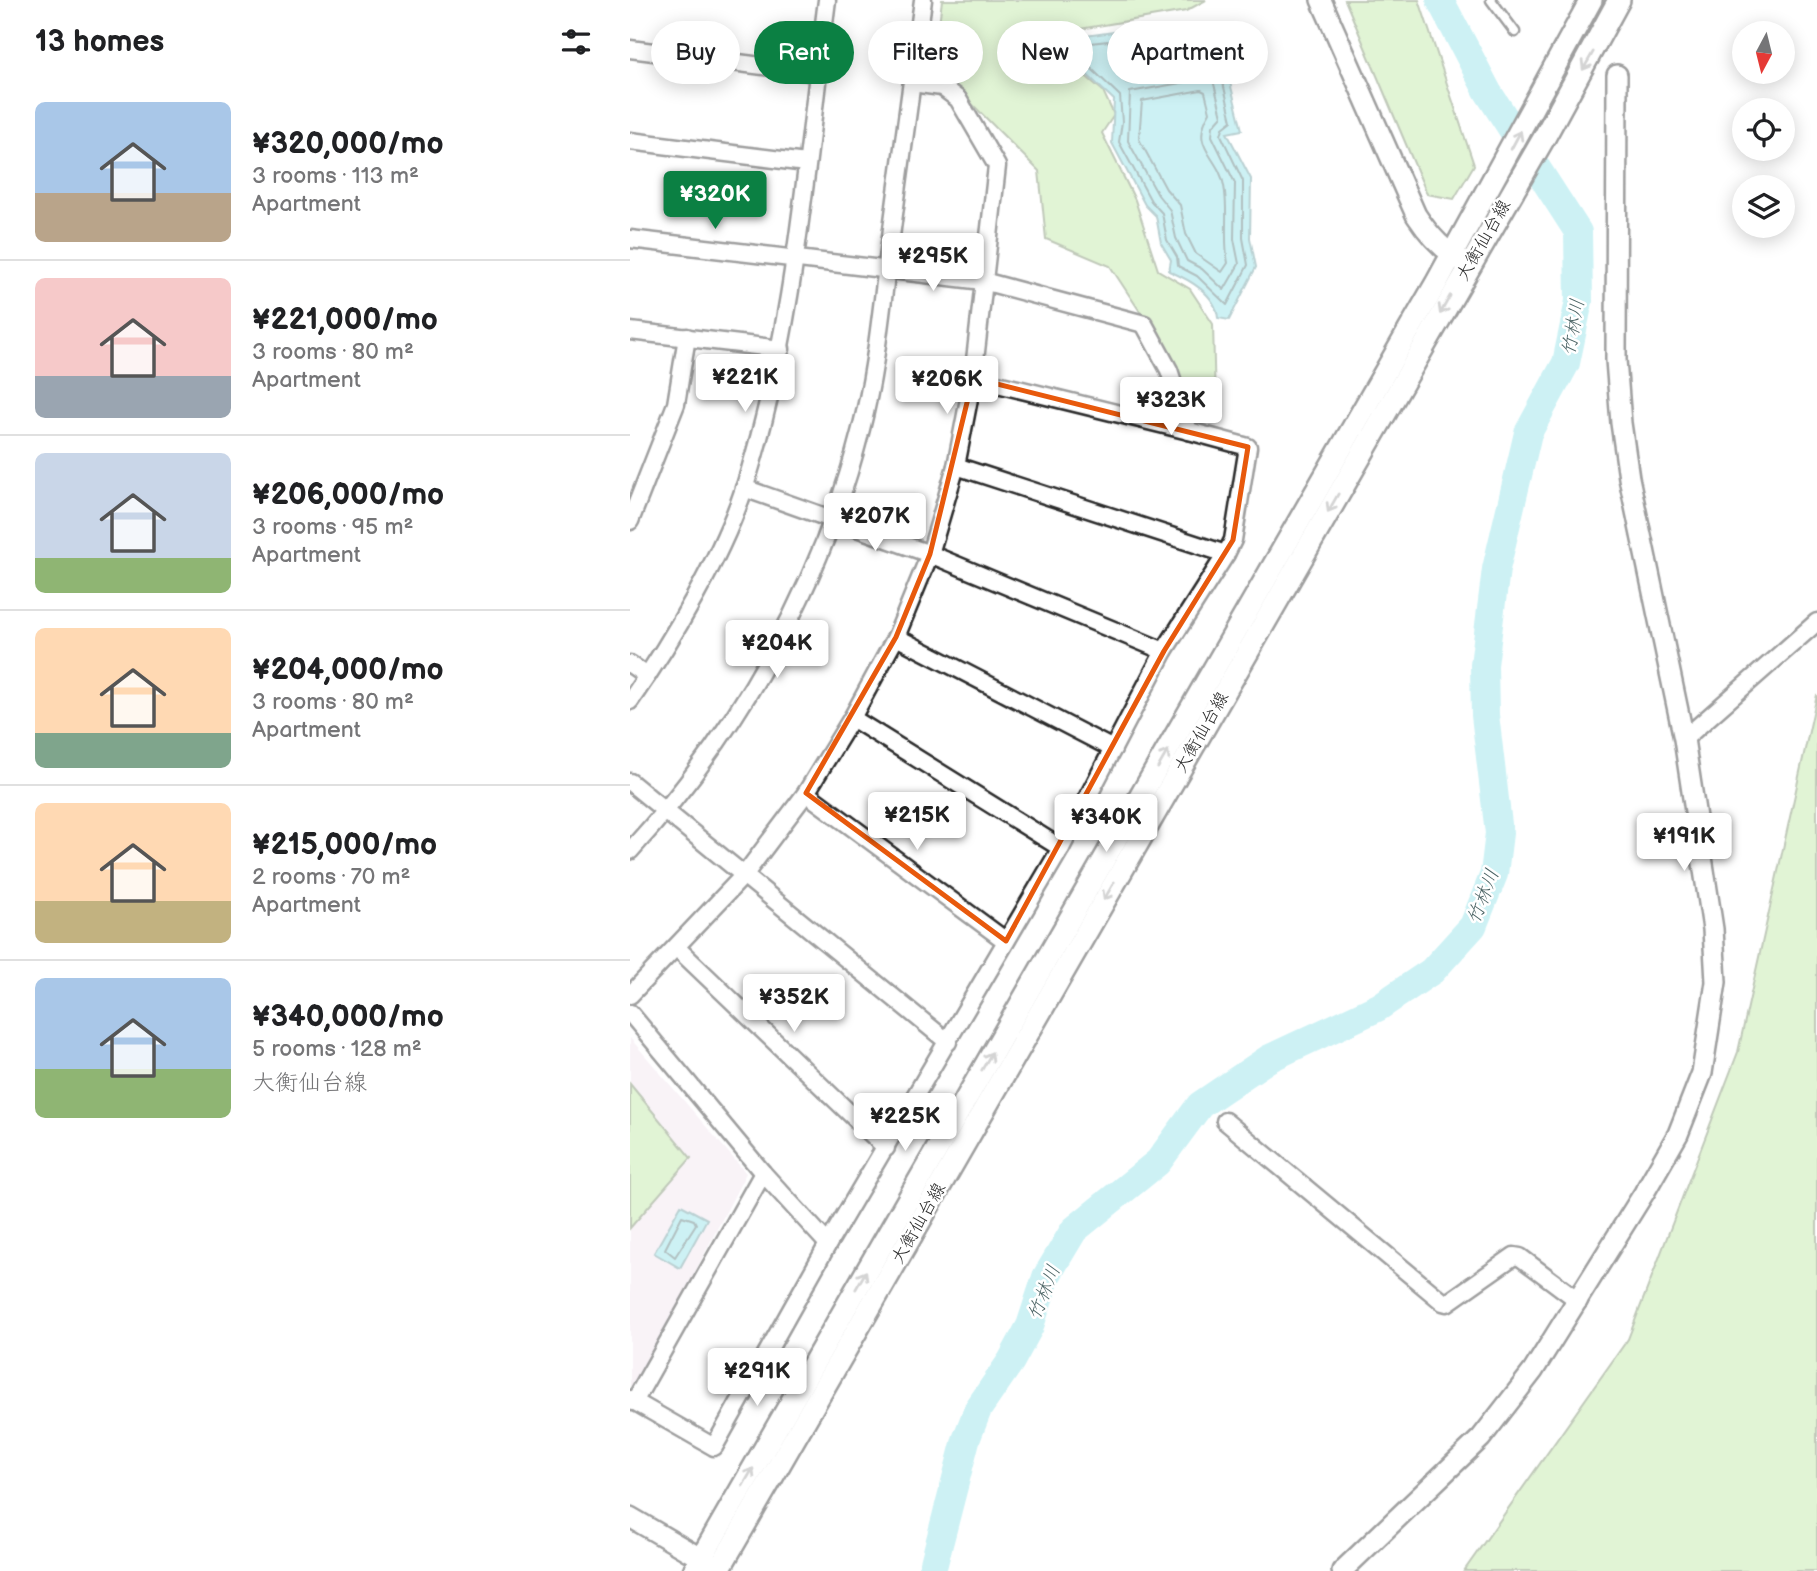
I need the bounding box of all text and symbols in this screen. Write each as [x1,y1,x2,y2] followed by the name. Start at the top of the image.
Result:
[651,21,740,84] chip: Buy
[754,21,854,84] chip: Rent
[868,21,983,84] chip: Filters
[997,21,1093,84] chip: New
[1107,21,1268,84] chip: Apartment
[1732,21,1796,84] north arrow
[1732,21,1795,238] map controls
[557,23,595,61] icon: filters
[35,24,164,60] text: 13 homes
[1581,50,1595,70] one-way arrow
[1732,98,1795,161] button: locate
[252,126,444,162] text: ¥320,000/mo
[91,130,175,214] icon: home
[1510,130,1523,151] one-way arrow
[252,162,419,190] text: 3 rooms · 113 m²
[666,172,764,231] pin: ¥320K
[1732,175,1795,238] button: layers
[680,180,750,208] text: ¥320K
[252,190,361,218] text: Apartment
[1452,196,1515,284] street label: 大衡仙台線
[884,233,982,293] pin: ¥295K
[898,242,968,270] text: ¥295K
[1438,295,1452,315] one-way arrow
[1557,297,1590,357] water label: 竹林川
[252,302,438,338] text: ¥221,000/mo
[91,306,175,390] icon: home
[252,338,414,366] text: 3 rooms · 80 m²
[696,354,794,414] pin: ¥221K
[898,356,996,416] pin: ¥206K
[712,363,778,391] text: ¥221K
[911,365,983,393] text: ¥206K
[252,366,361,394] text: Apartment
[1122,378,1220,437] pin: ¥323K
[1136,386,1206,414] text: ¥323K
[252,477,444,513] text: ¥206,000/mo
[91,481,175,565] icon: home
[1326,492,1339,513] one-way arrow
[826,494,924,553] pin: ¥207K
[840,502,910,530] text: ¥207K
[252,513,413,541] text: 3 rooms · 95 m²
[252,541,361,569] text: Apartment
[728,620,826,680] pin: ¥204K
[741,629,813,657] text: ¥204K
[252,652,444,688] text: ¥204,000/mo
[91,656,175,740] icon: home
[252,688,414,716] text: 3 rooms · 80 m²
[1170,688,1233,776] street label: 大衡仙台線
[252,716,361,744] text: Apartment
[1156,749,1170,769] one-way arrow
[868,792,966,852] pin: ¥215K
[1057,794,1155,854] pin: ¥340K
[884,801,950,829] text: ¥215K
[1070,803,1142,831] text: ¥340K
[1635,814,1733,873] pin: ¥191K
[1653,822,1715,850] text: ¥191K
[252,827,437,863] text: ¥215,000/mo
[91,831,175,915] icon: home
[252,863,411,891] text: 2 rooms · 70 m²
[1462,866,1504,927] water label: 竹林川
[1102,881,1116,901] one-way arrow
[252,891,361,919] text: Apartment
[745,974,843,1034] pin: ¥352K
[759,983,829,1011] text: ¥352K
[252,999,444,1035] text: ¥340,000/mo
[91,1006,175,1090] icon: home
[252,1035,422,1063] text: 5 rooms · 128 m²
[981,1052,995,1072] one-way arrow
[252,1069,367,1097] text: 大衡仙台線
[856,1094,954,1153] pin: ¥225K
[870,1102,940,1130] text: ¥225K
[887,1179,950,1267] street label: 大衡仙台線
[1023,1262,1066,1323] water label: 竹林川
[855,1270,869,1290] one-way arrow
[708,1348,806,1408] pin: ¥291K
[724,1357,790,1385] text: ¥291K
[741,1467,755,1487] one-way arrow

